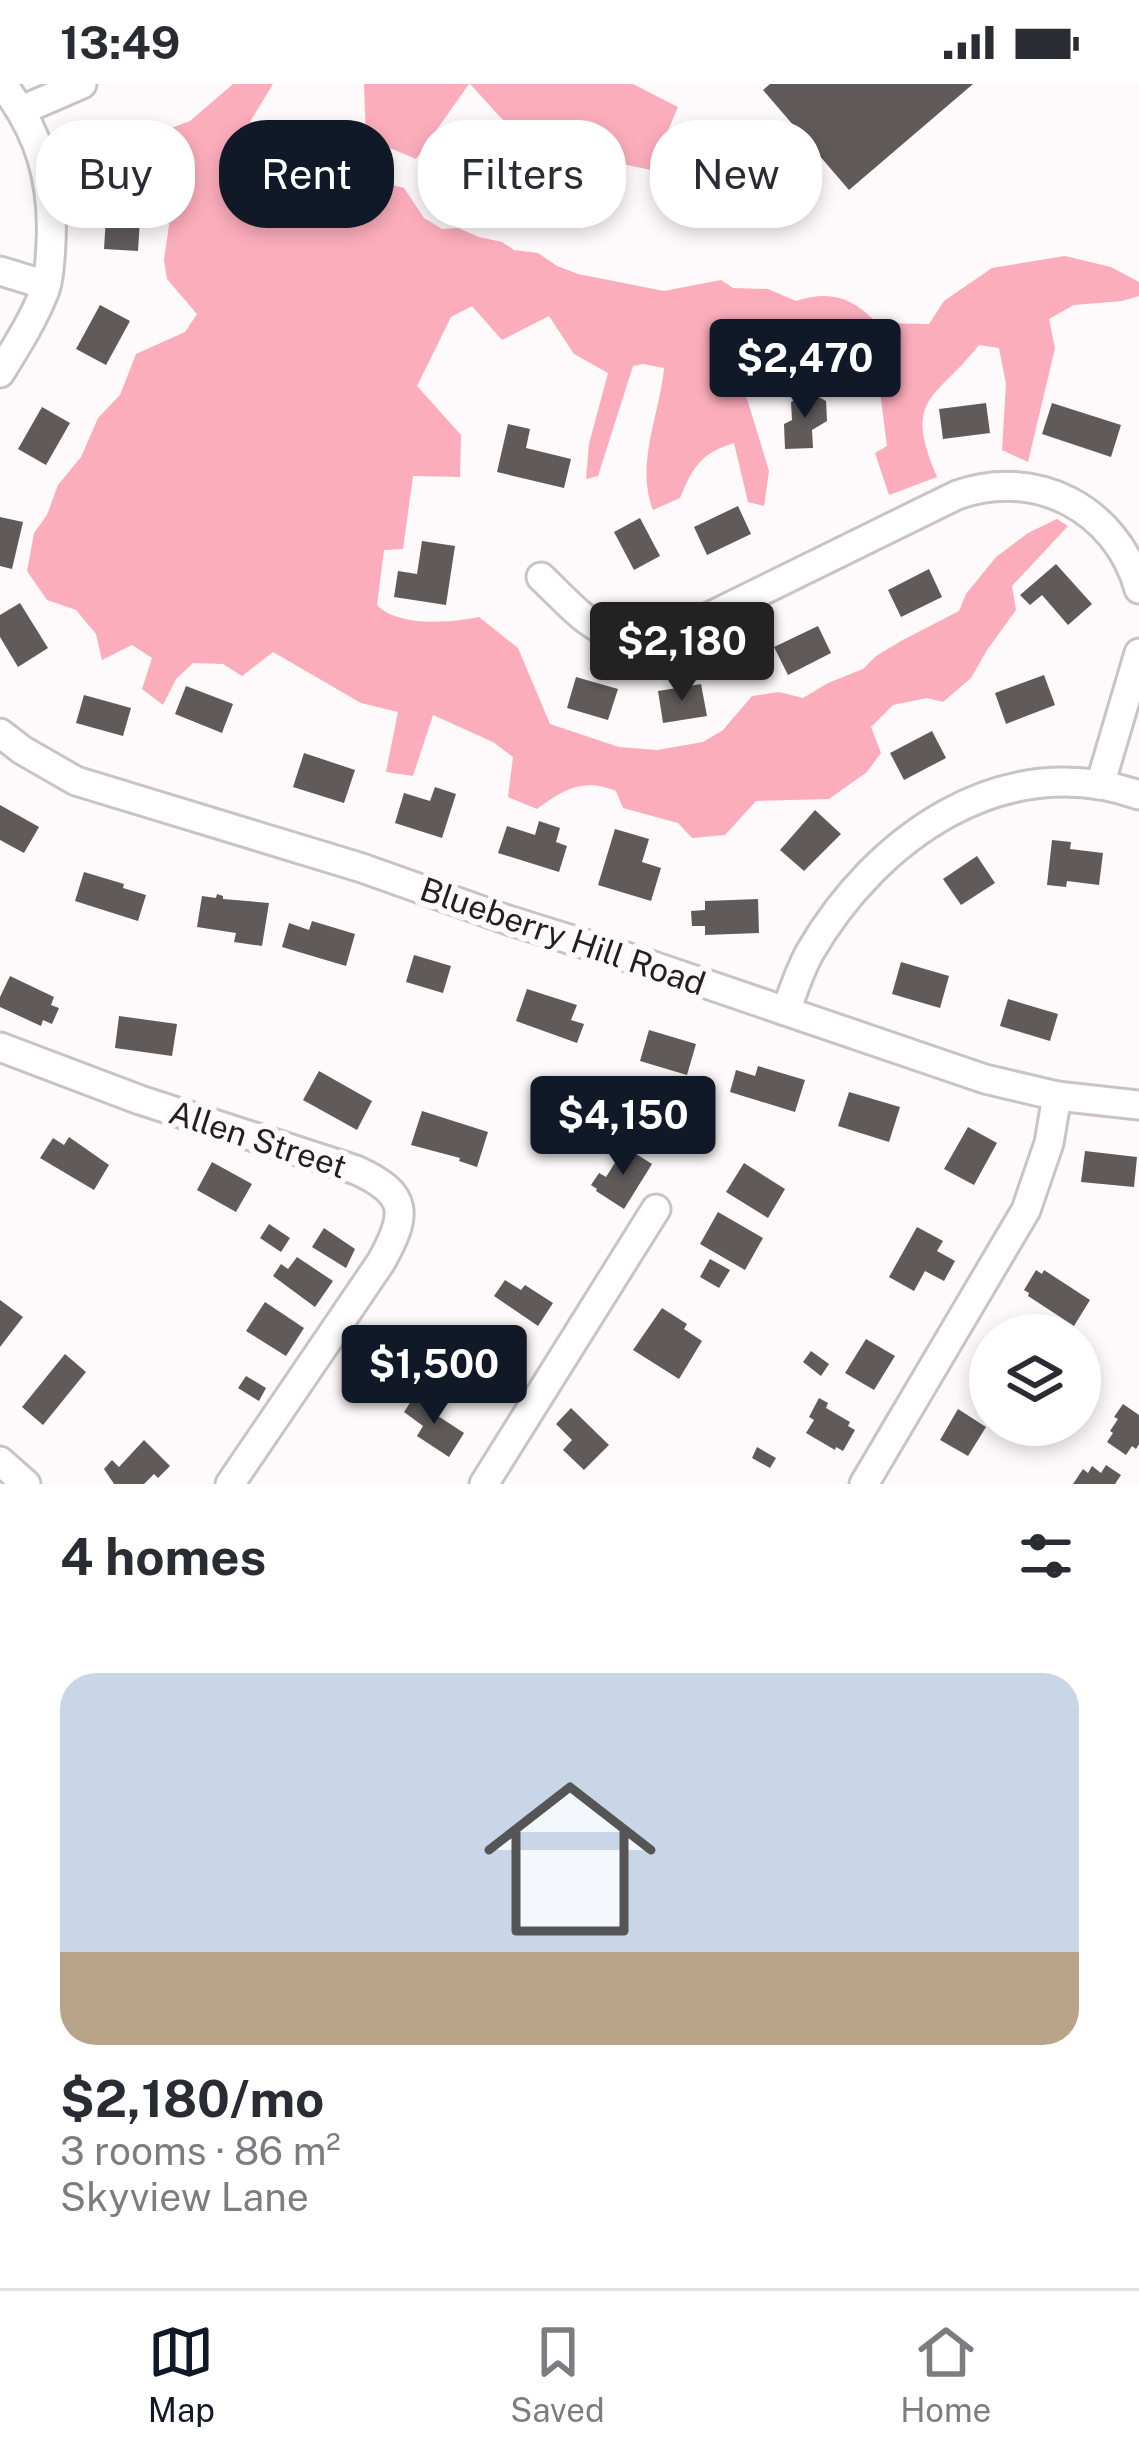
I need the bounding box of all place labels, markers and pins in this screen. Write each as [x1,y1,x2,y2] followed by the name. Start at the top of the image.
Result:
[707,319,903,421] pin: $2,470
[584,602,780,704] pin: $2,180
[525,1076,721,1178] pin: $4,150
[336,1325,532,1427] pin: $1,500

